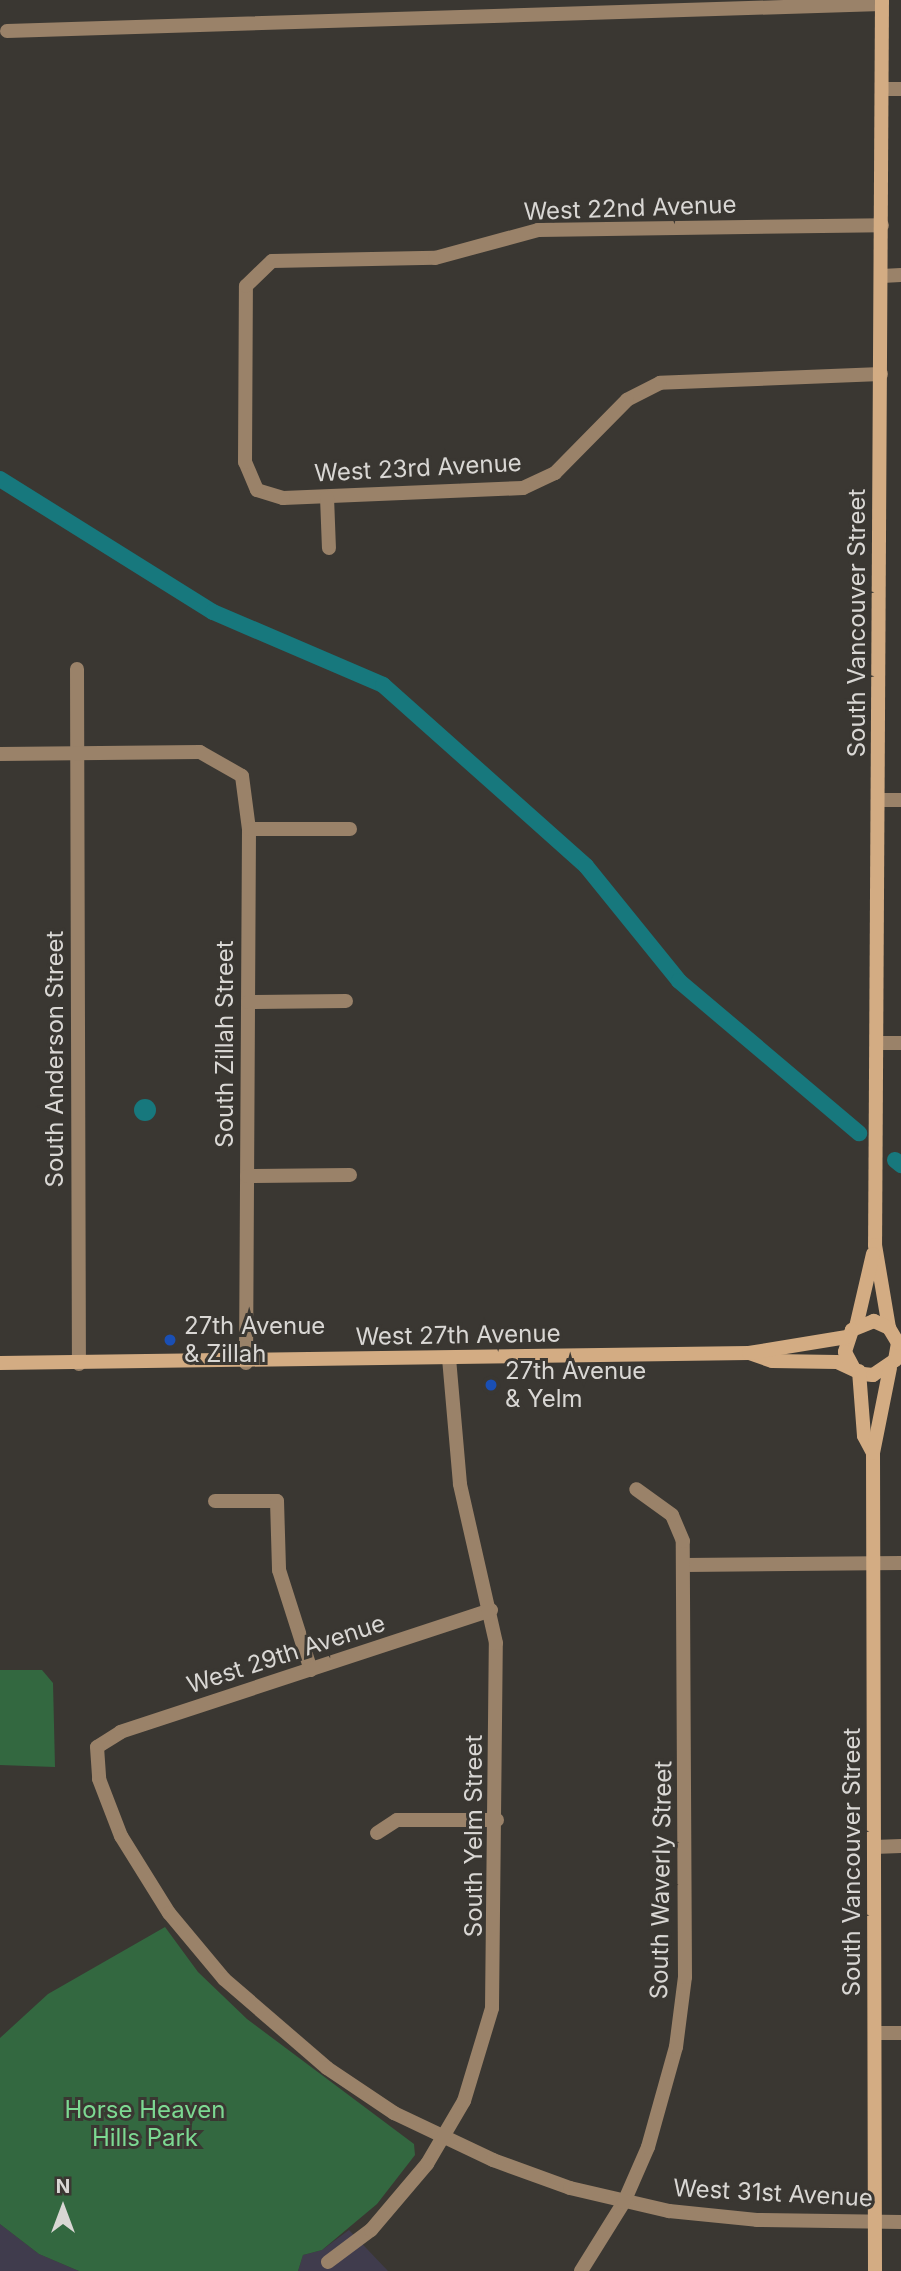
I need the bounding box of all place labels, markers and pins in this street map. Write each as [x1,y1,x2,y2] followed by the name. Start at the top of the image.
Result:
[184,1312,325,1368] place label: 27th Avenue & Zillah
[162,1332,178,1348] marker: 27th Avenue & Zillah
[505,1357,646,1413] place label: 27th Avenue & Yelm
[483,1377,499,1393] marker: 27th Avenue & Yelm

